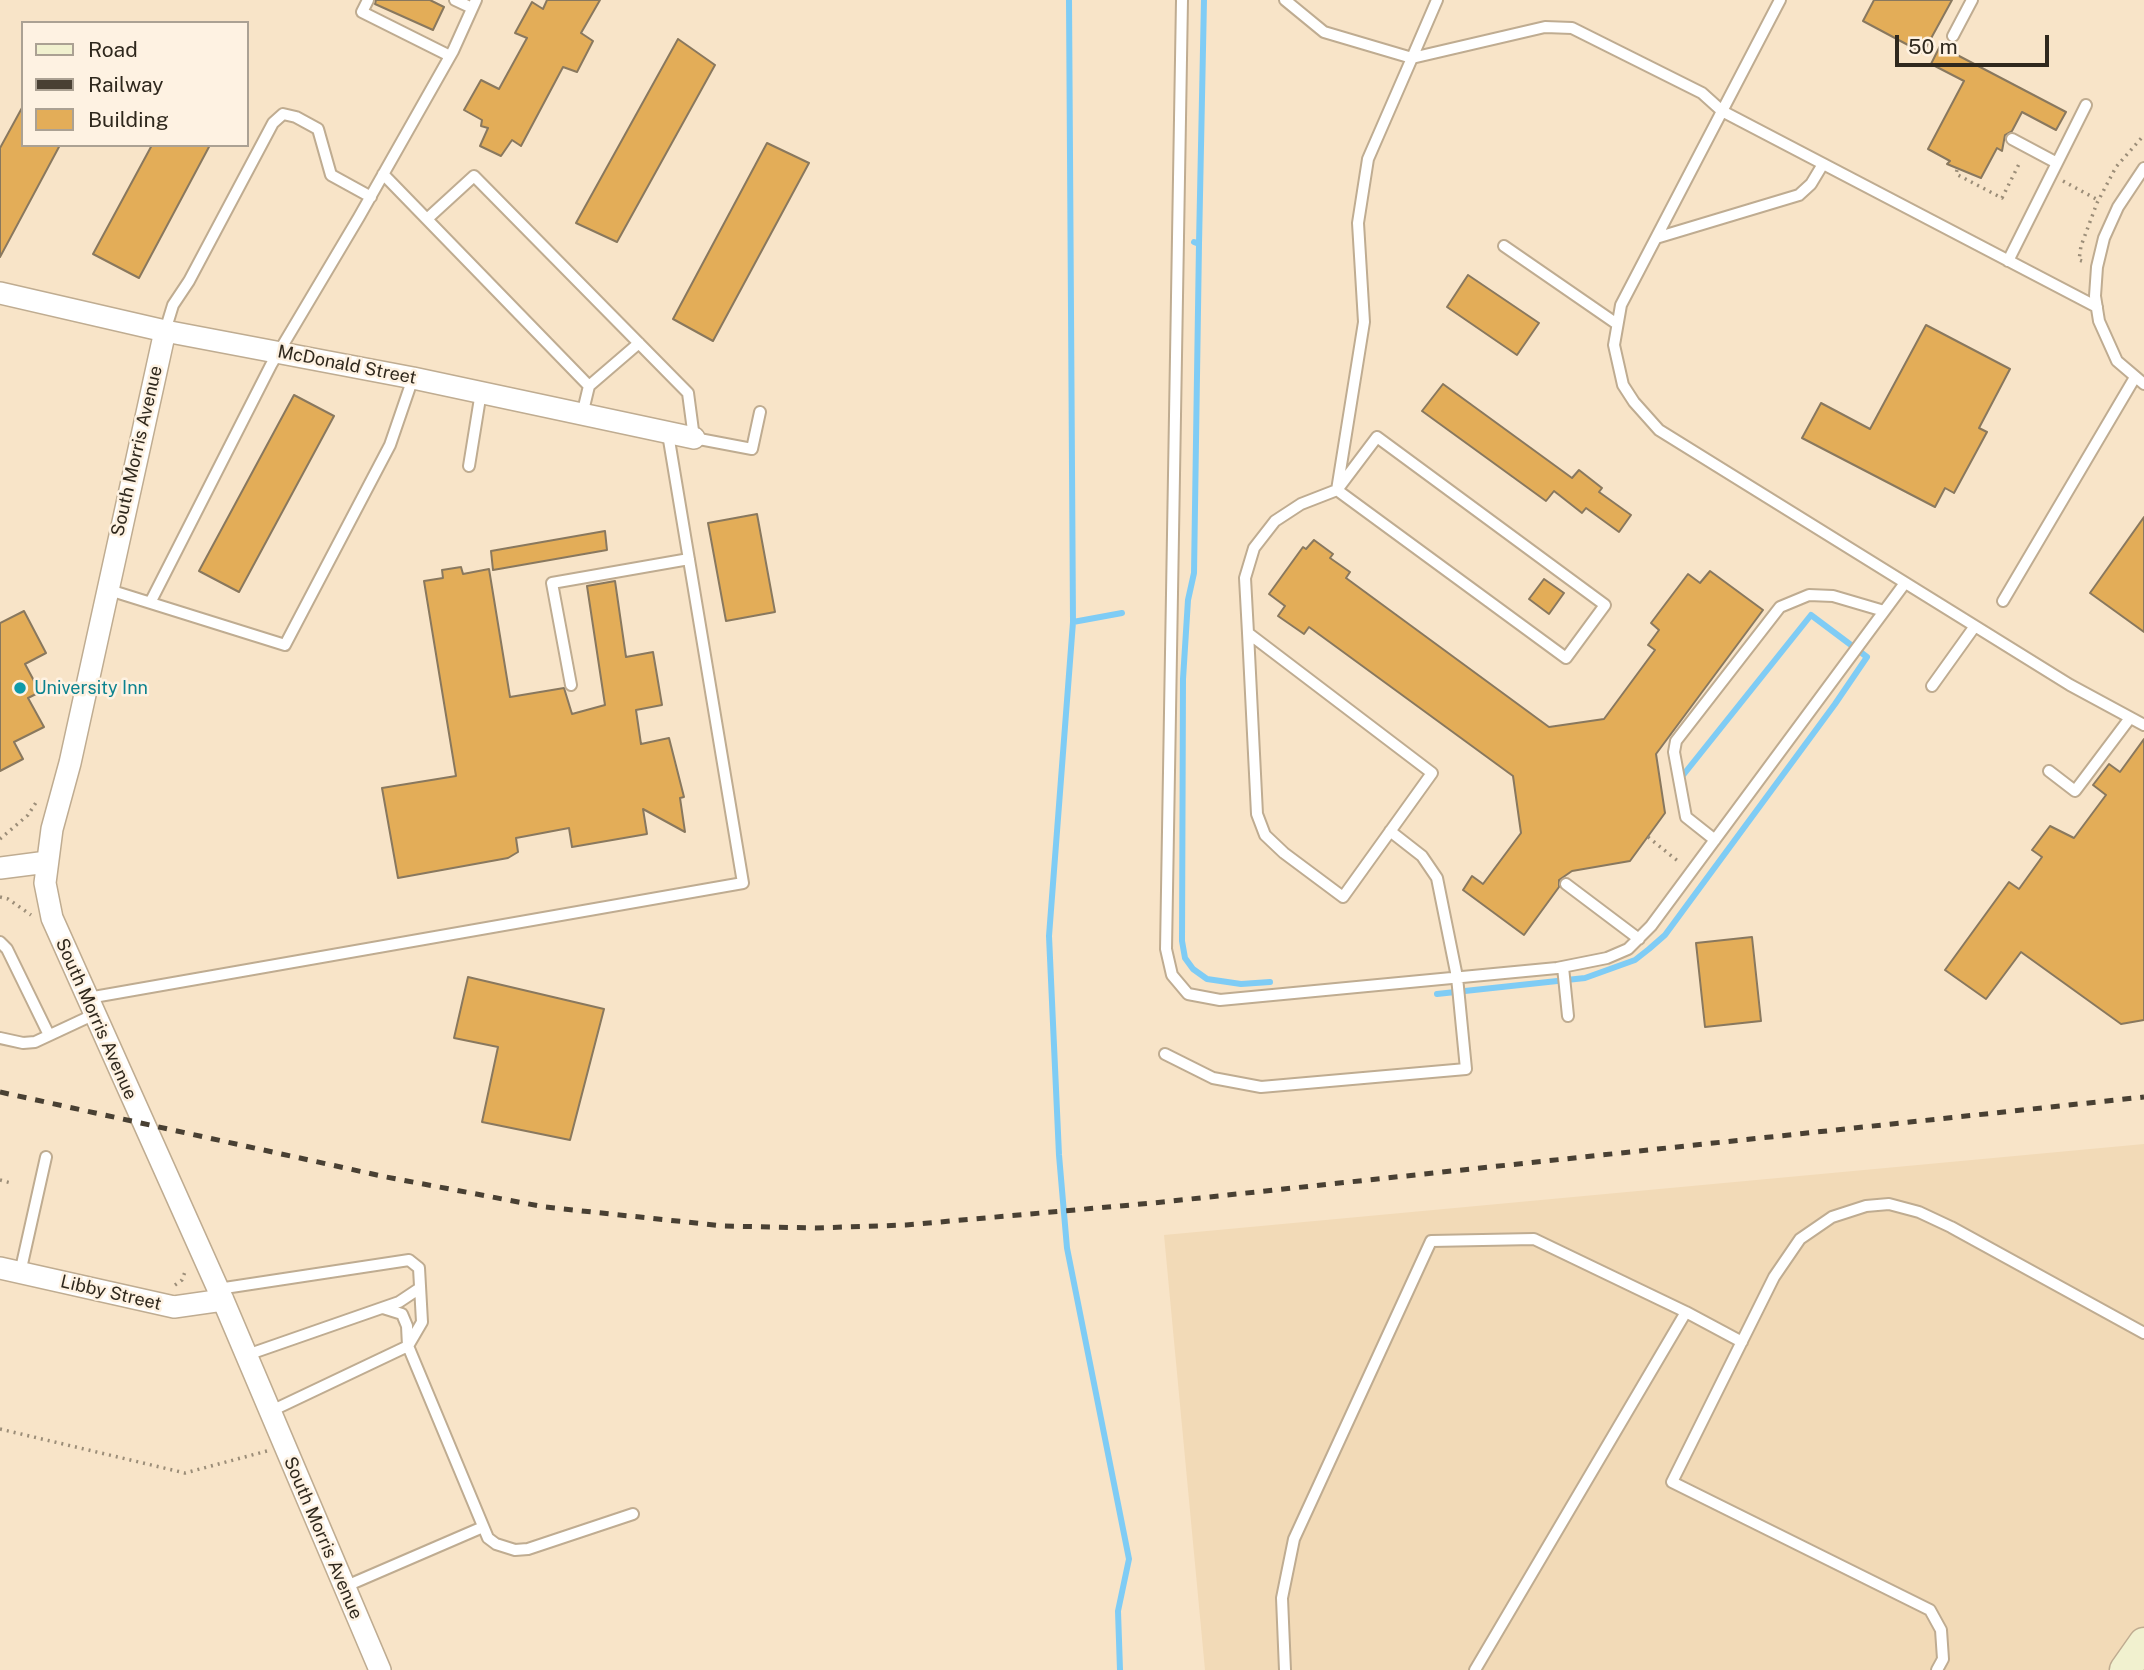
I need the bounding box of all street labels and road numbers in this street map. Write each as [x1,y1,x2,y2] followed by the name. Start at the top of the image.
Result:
[276,341,418,389] street label: McDonald Street
[107,364,167,538] street label: South Morris Avenue
[51,935,141,1103] street label: South Morris Avenue
[58,1271,164,1315] street label: Libby Street
[279,1454,367,1622] street label: South Morris Avenue

